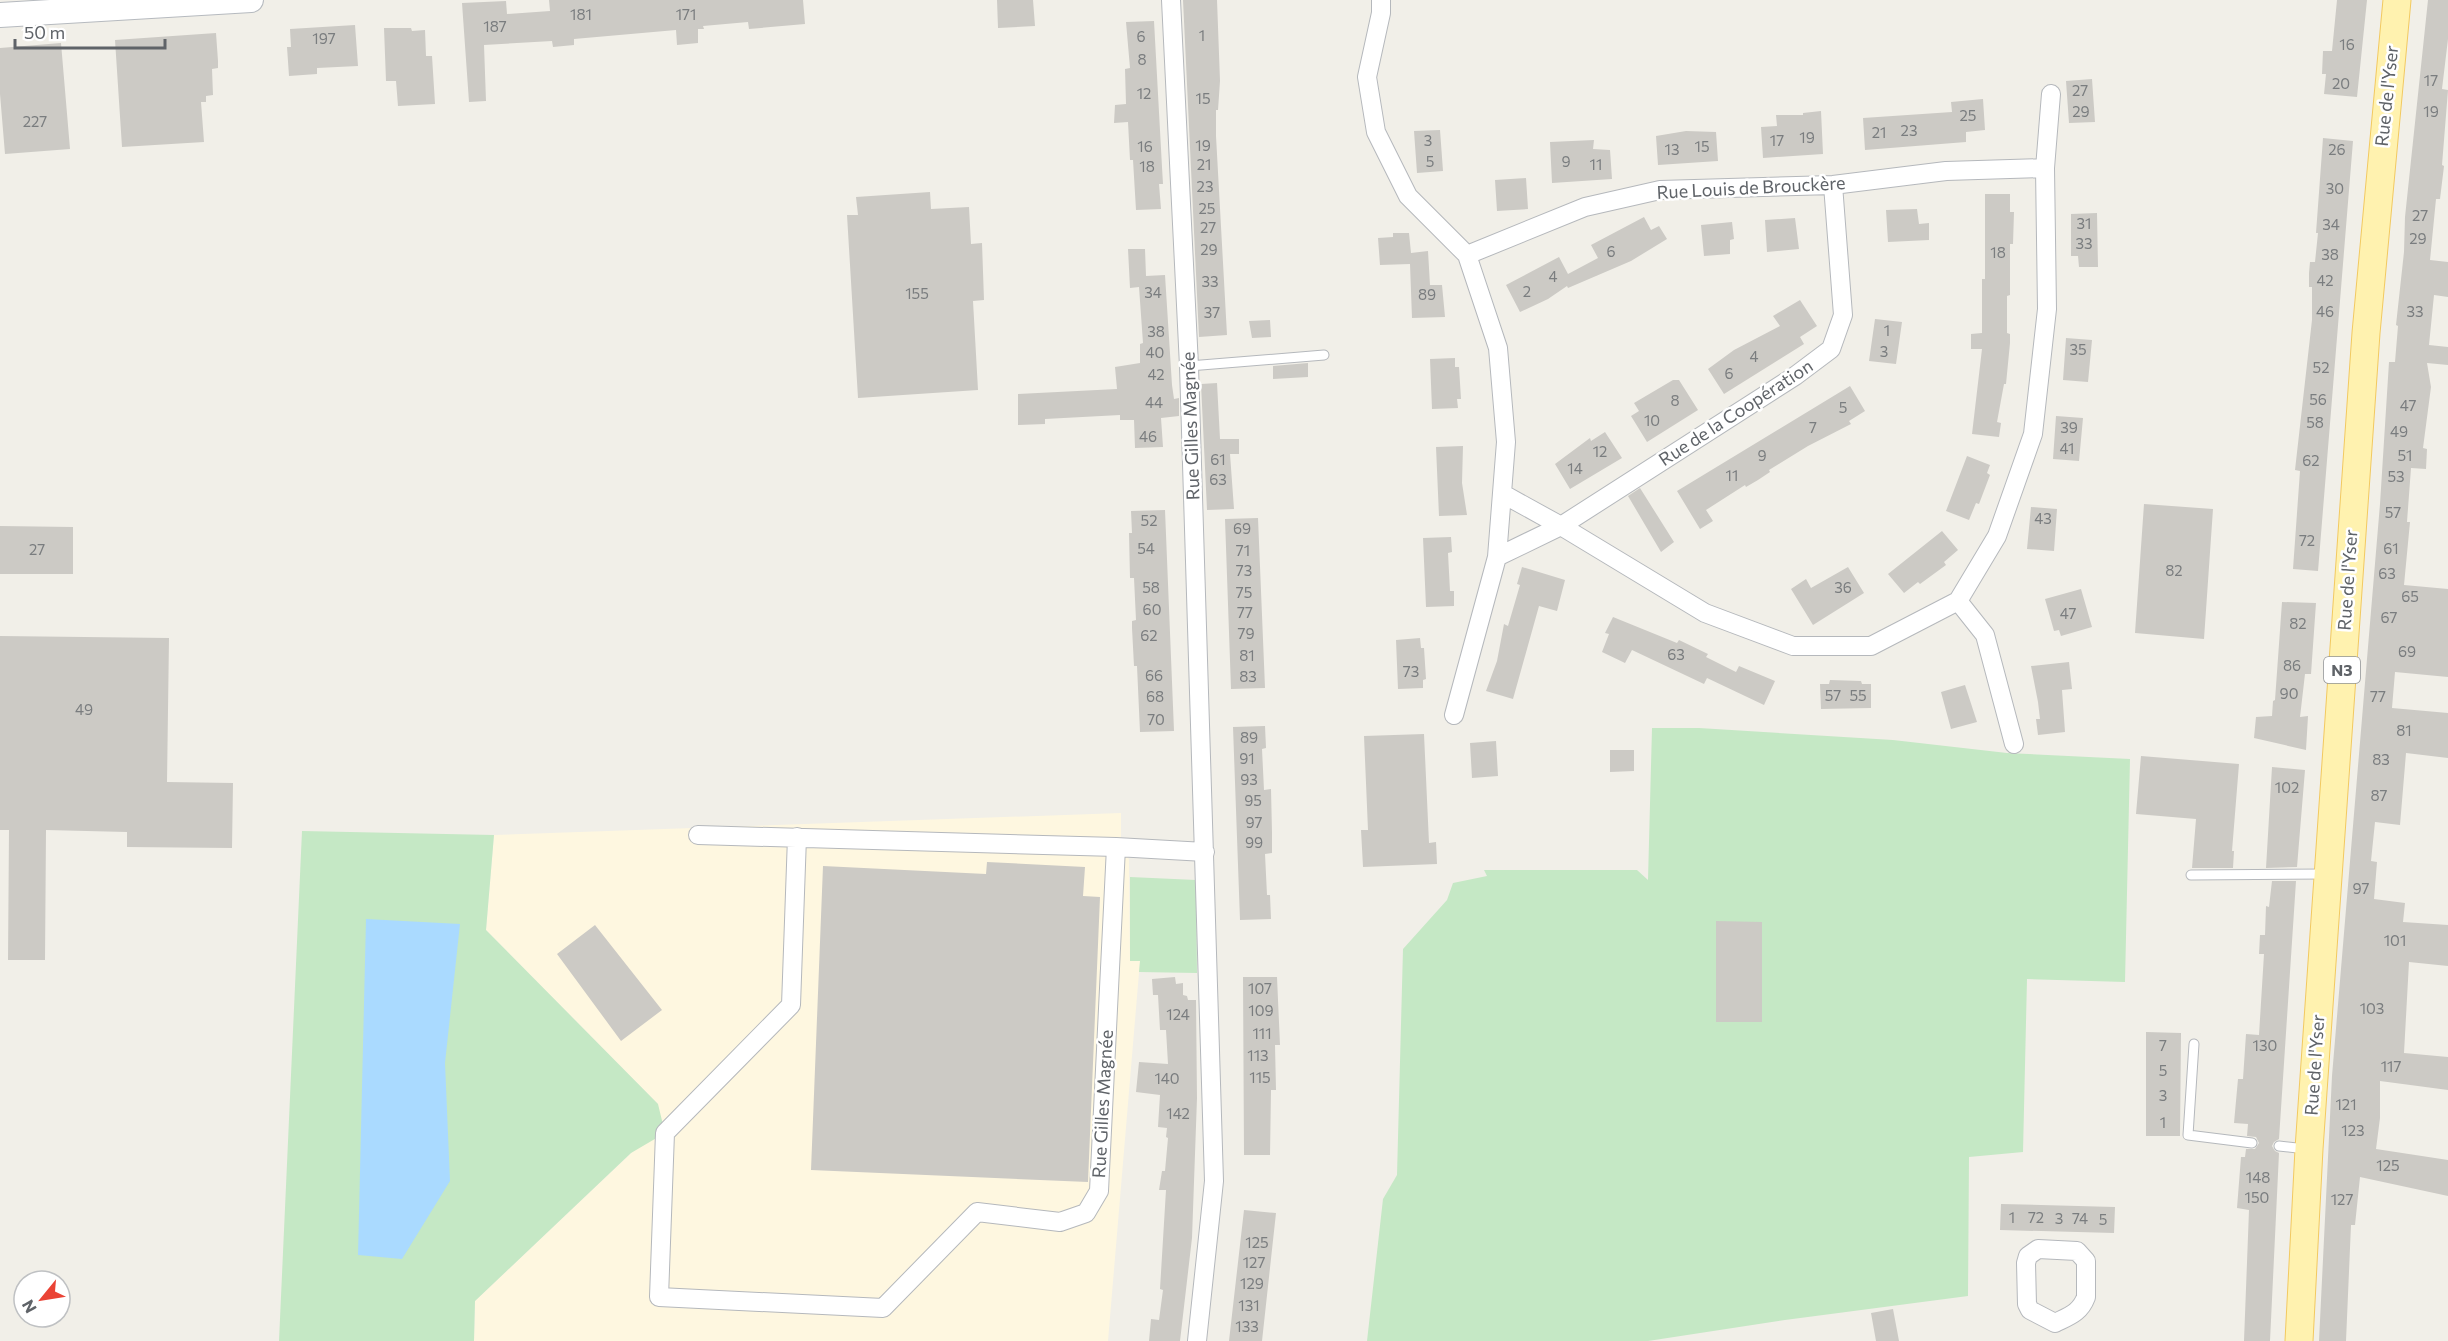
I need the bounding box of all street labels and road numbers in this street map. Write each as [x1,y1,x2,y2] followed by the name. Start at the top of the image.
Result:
[2370,44,2402,147] street label: Rue de l'Yser
[1656,171,1846,203] street label: Rue Louis de Brouckère
[1176,351,1204,501] street label: Rue Gilles Magnée
[1654,354,1817,470] street label: Rue de la Coopération
[2332,529,2362,631] street label: Rue de l'Yser
[2324,657,2360,683] road number: N3
[2299,1014,2329,1116] street label: Rue de l'Yser
[1087,1029,1117,1179] street label: Rue Gilles Magnée

